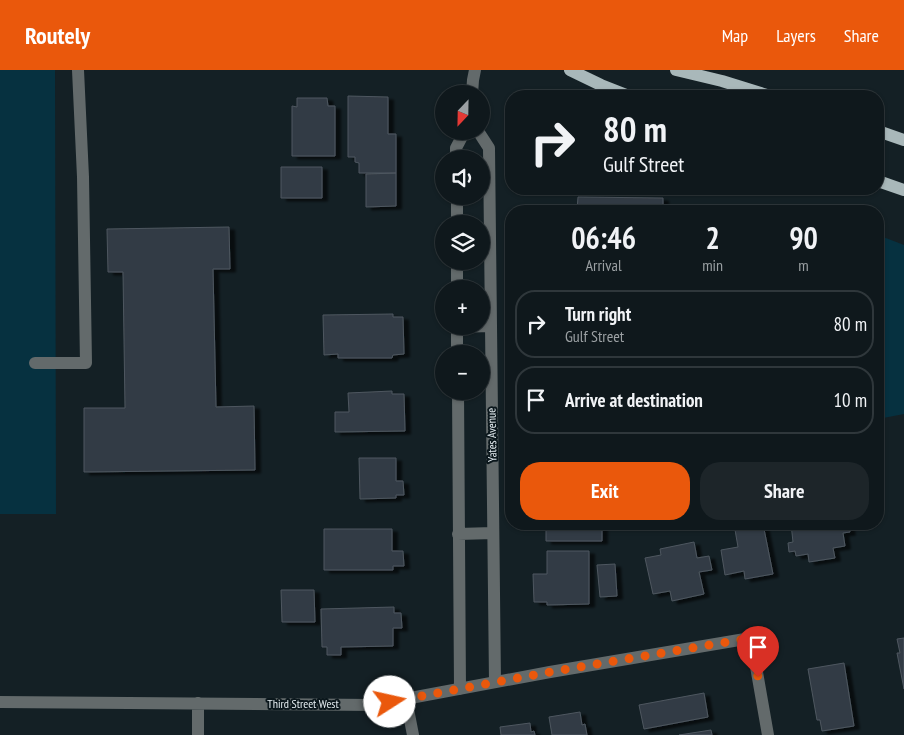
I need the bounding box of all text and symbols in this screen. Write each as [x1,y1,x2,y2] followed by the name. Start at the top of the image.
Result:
[25,20,90,51] text: Routely
[722,24,748,47] text: Map
[776,24,816,47] text: Layers
[844,24,879,47] text: Share
[435,85,490,140] north arrow
[435,85,490,400] map controls
[603,106,667,152] text: 80 m
[520,110,585,175] icon: right
[435,150,490,205] button: sound
[603,150,684,178] text: Gulf Street
[435,215,490,270] button: layers
[571,218,636,257] text: 06:46
[705,218,720,257] text: 2
[789,218,818,257] text: 90
[585,255,622,275] text: Arrival
[702,255,723,275] text: min
[798,255,809,275] text: m
[435,280,490,335] button: +
[565,302,631,326] text: Turn right
[522,310,550,338] icon: right
[834,312,867,336] text: 80 m
[565,326,624,346] text: Gulf Street
[435,345,490,400] button: −
[522,386,550,414] icon: arrive
[565,388,703,412] text: Arrive at destination
[834,388,867,412] text: 10 m
[484,408,499,462] street label: Yates Avenue
[520,462,690,520] button: Exit
[700,462,869,520] button: Share
[737,626,779,677] pin
[744,633,772,661] icon: arrive
[363,675,415,727] position arrow
[267,696,339,711] street label: Third Street West

